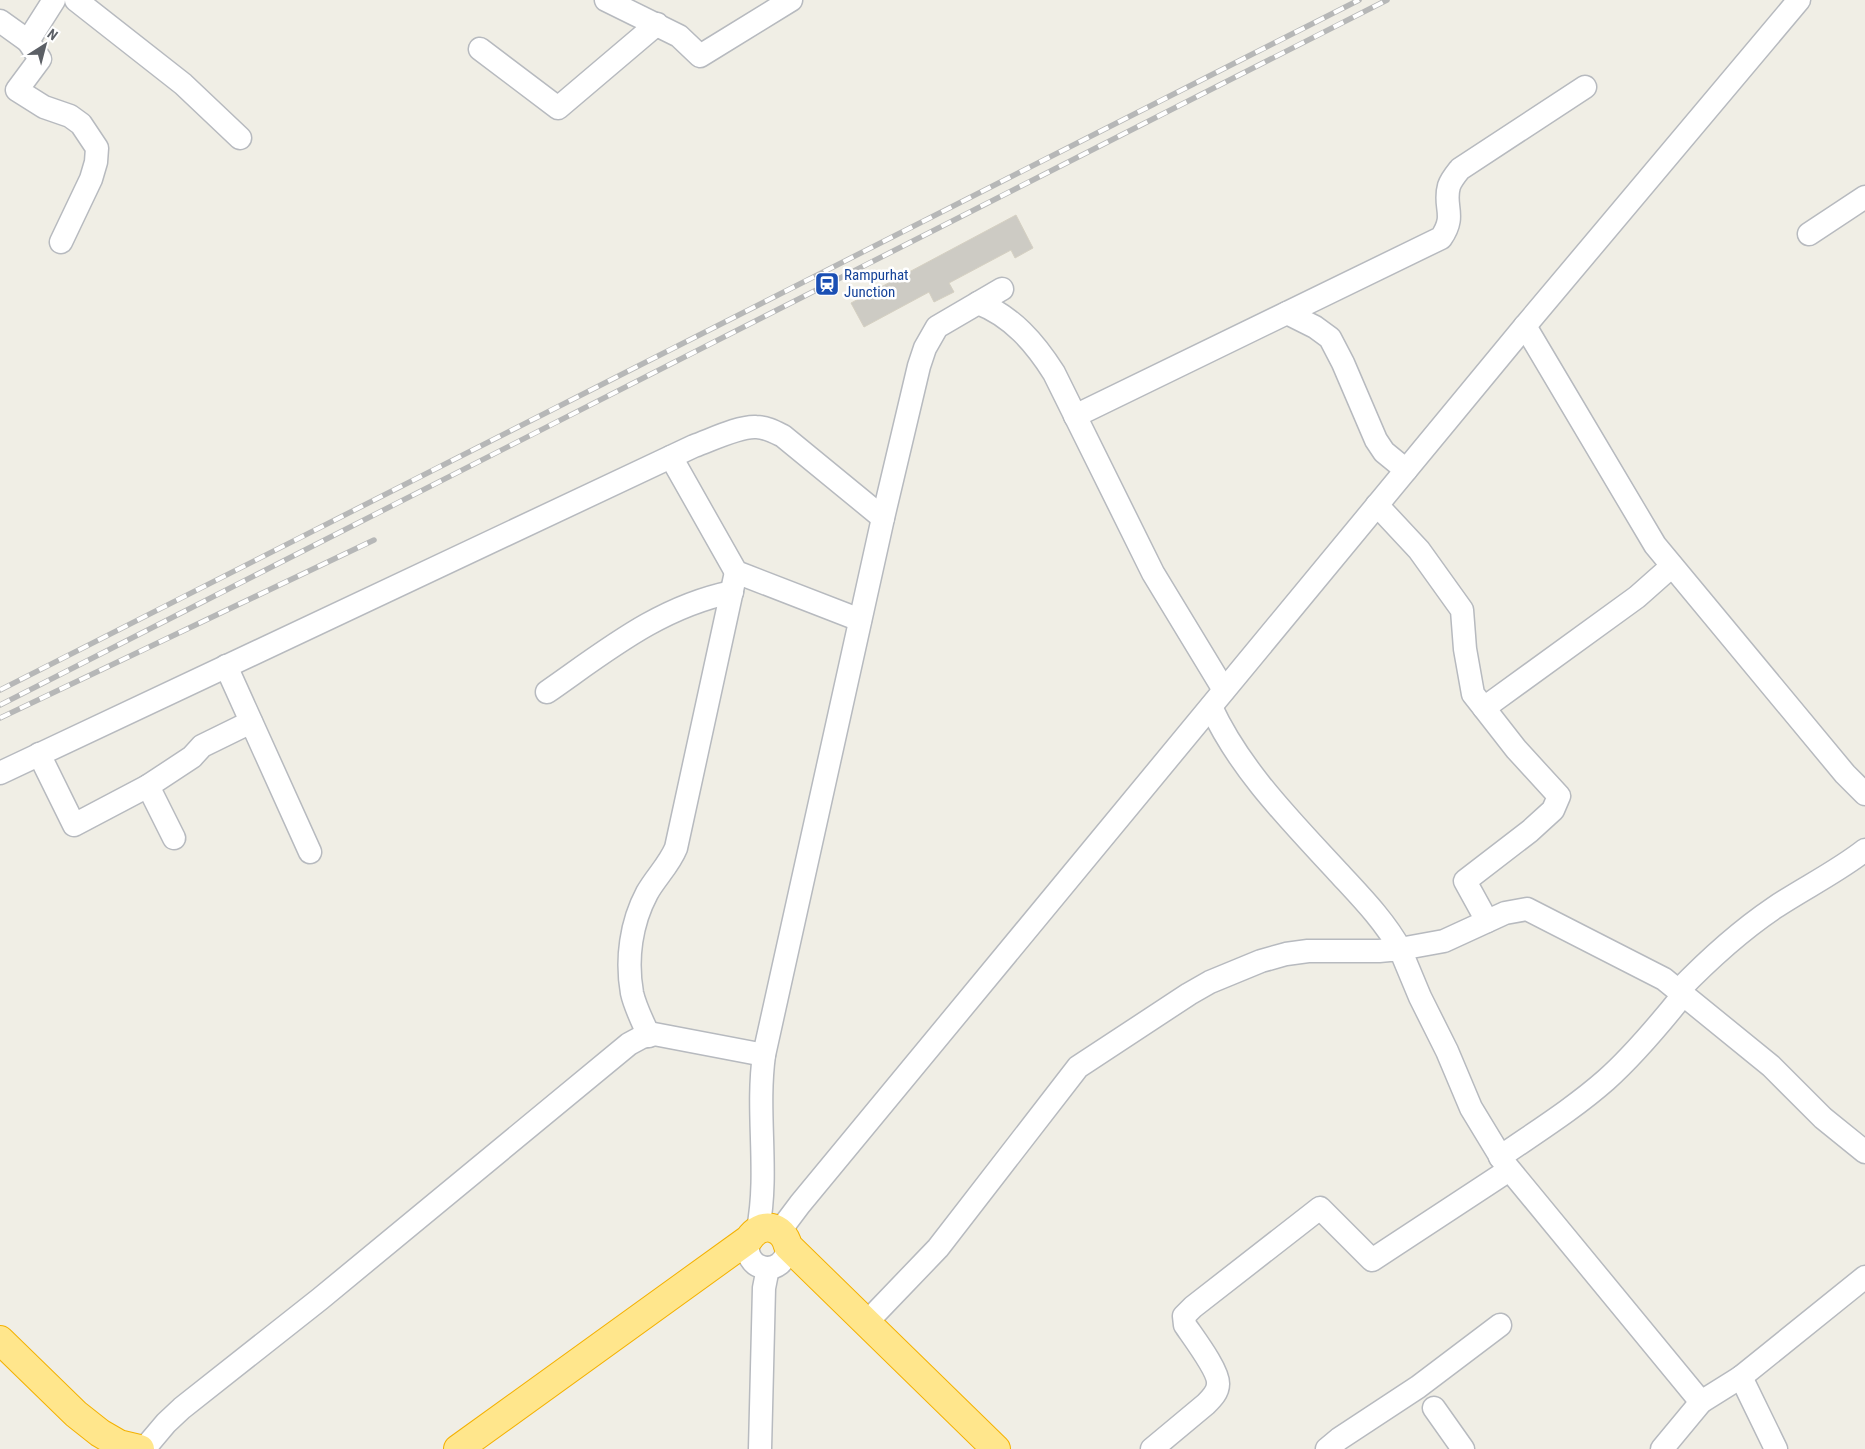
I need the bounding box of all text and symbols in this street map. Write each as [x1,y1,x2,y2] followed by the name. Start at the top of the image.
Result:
[20,20,70,70] north arrow
[44,25,61,43] text: N
[844,266,909,301] place label: Rampurhat Junction
[814,271,840,297] station icon: Rampurhat Junction

